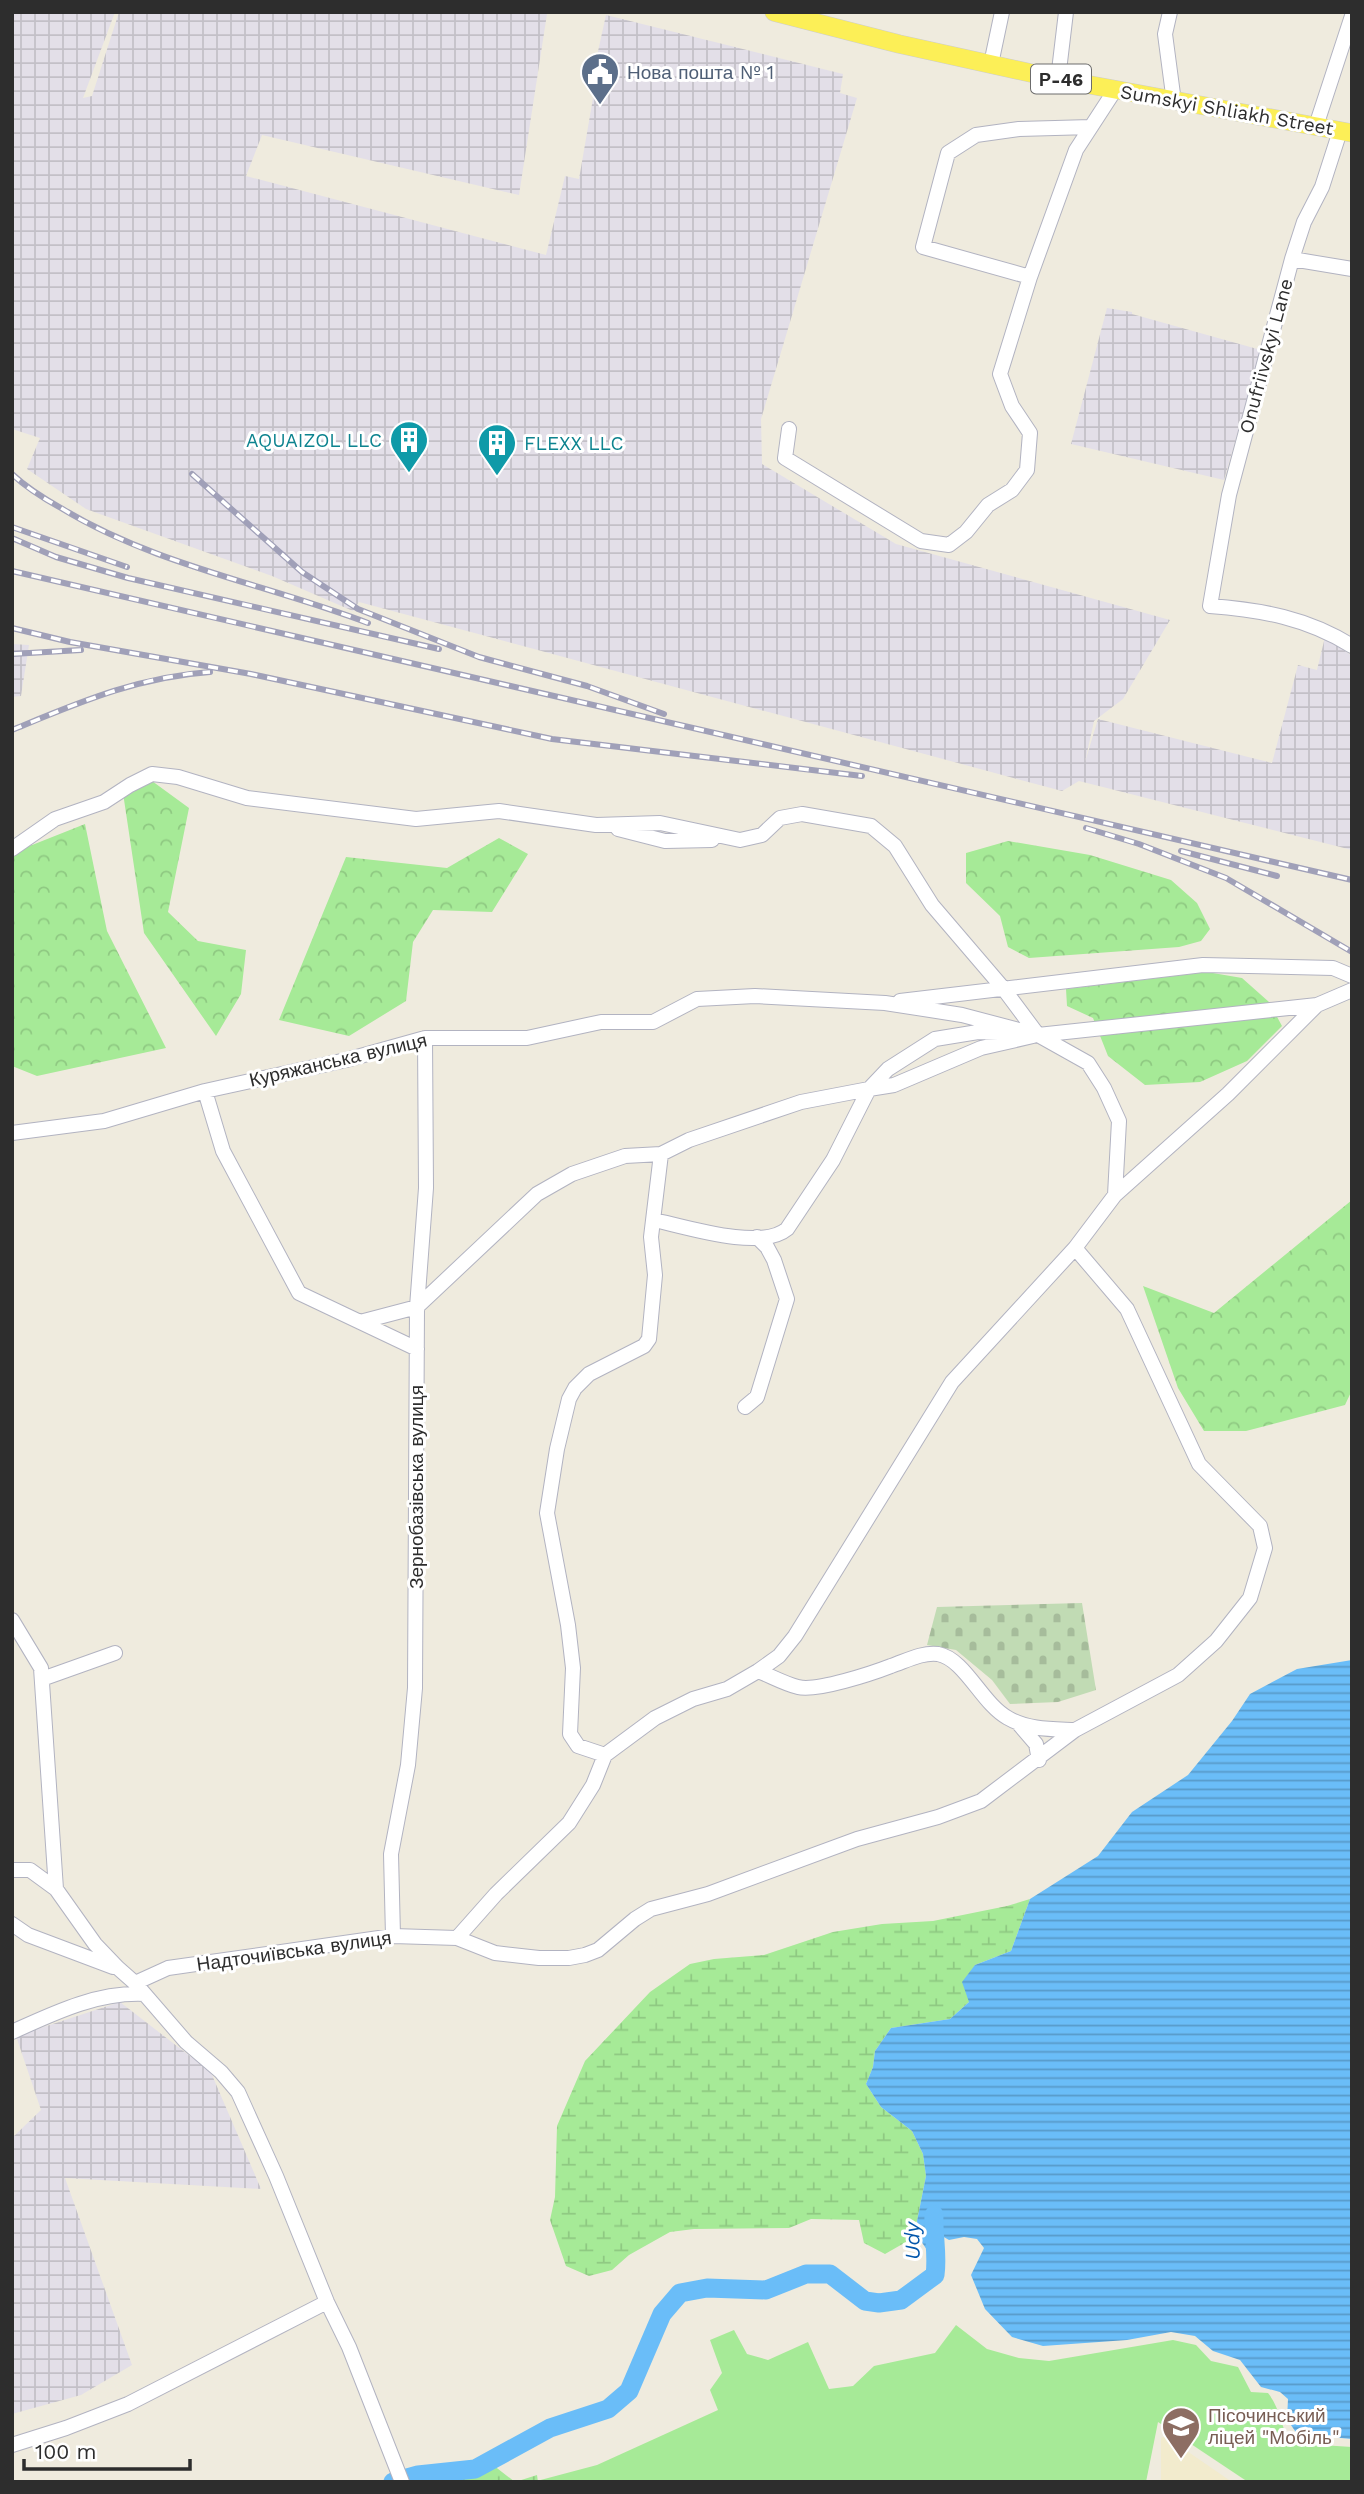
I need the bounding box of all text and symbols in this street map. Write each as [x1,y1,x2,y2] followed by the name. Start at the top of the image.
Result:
[579,51,621,106] public building icon: Нова пошта № 1
[627,61,774,84] place label: Нова пошта № 1
[1031,64,1091,94] road number: Р-46
[1119,80,1335,140] street label: Sumskyi Shliakh Street
[1234,276,1298,436] street label: Onufriivskyi Lane
[388,419,430,474] building icon: AQUAIZOL LLC
[476,422,518,477] building icon: FLEXX LLC
[246,429,382,452] place label: AQUAIZOL LLC
[524,432,624,455] place label: FLEXX LLC
[247,1028,429,1092] street label: Куряжанська вулиця
[405,1385,428,1589] street label: Зернобазівська вулиця
[195,1926,393,1976] street label: Надточиївська вулиця
[899,2220,925,2260] water label: Udy
[1208,2404,1340,2449] place label: Пісочинський ліцей "Мобіль"
[1160,2405,1202,2460] school or university icon: Пісочинський ліцей "Мобіль"
[24,2428,191,2472] scale bar
[35,2439,97,2464] text: 100 m

